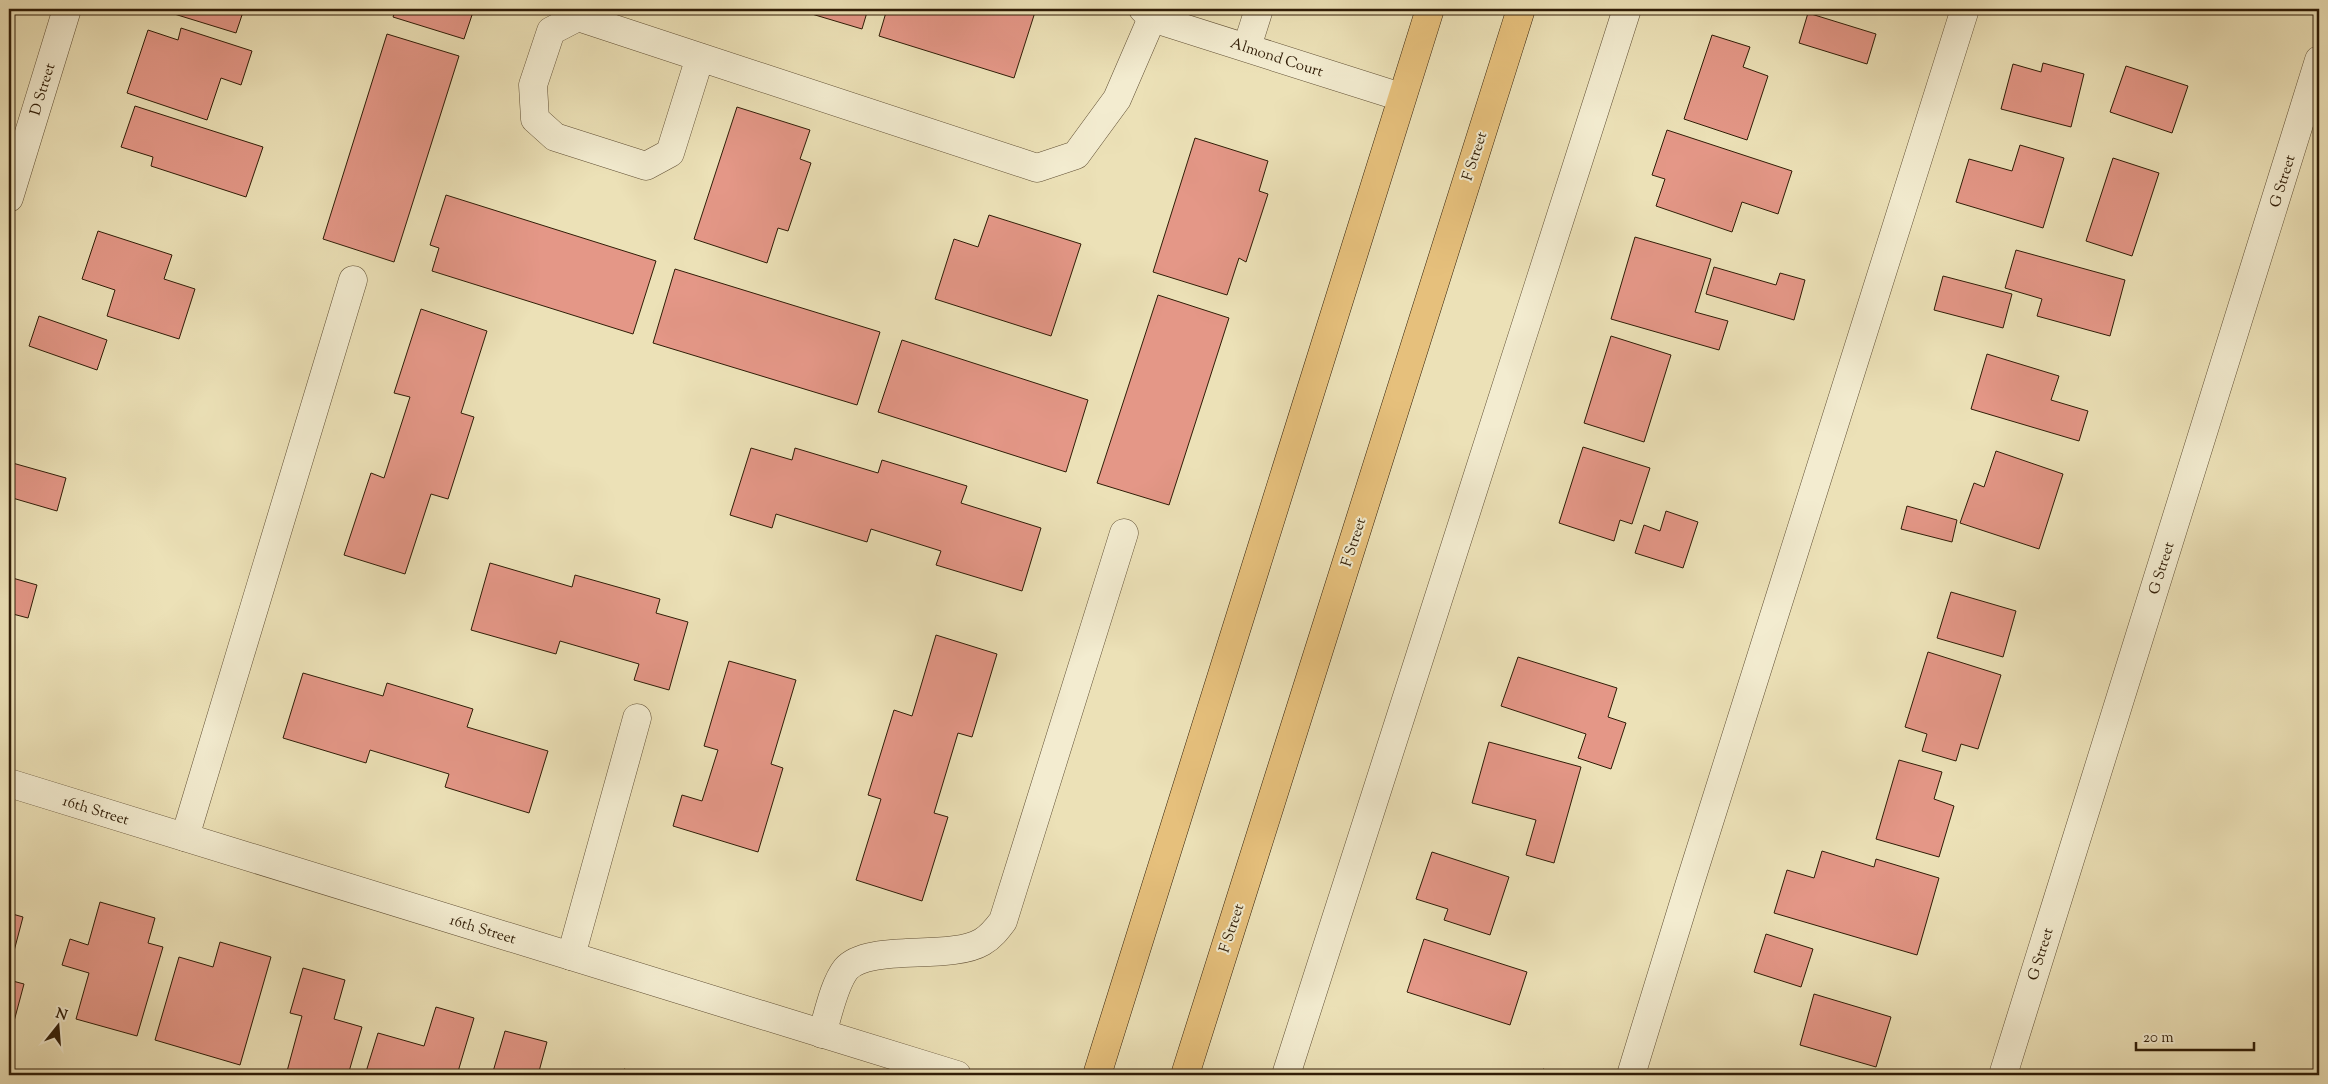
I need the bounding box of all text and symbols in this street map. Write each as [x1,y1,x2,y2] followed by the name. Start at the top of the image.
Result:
[1227,34,1326,83] street label: Almond Court
[26,61,61,118] street label: D Street
[1458,129,1493,184] street label: F Street
[2265,152,2301,210] street label: G Street
[1337,515,1372,570] street label: F Street
[2144,539,2180,597] street label: G Street
[60,791,131,831] street label: 16th Street
[1215,901,1250,956] street label: F Street
[447,910,518,950] street label: 16th Street
[2023,925,2059,983] street label: G Street
[32,1002,82,1052] north arrow
[53,1004,69,1027] text: N
[2136,1019,2253,1051] scale bar
[2143,1028,2174,1049] text: 20 m

